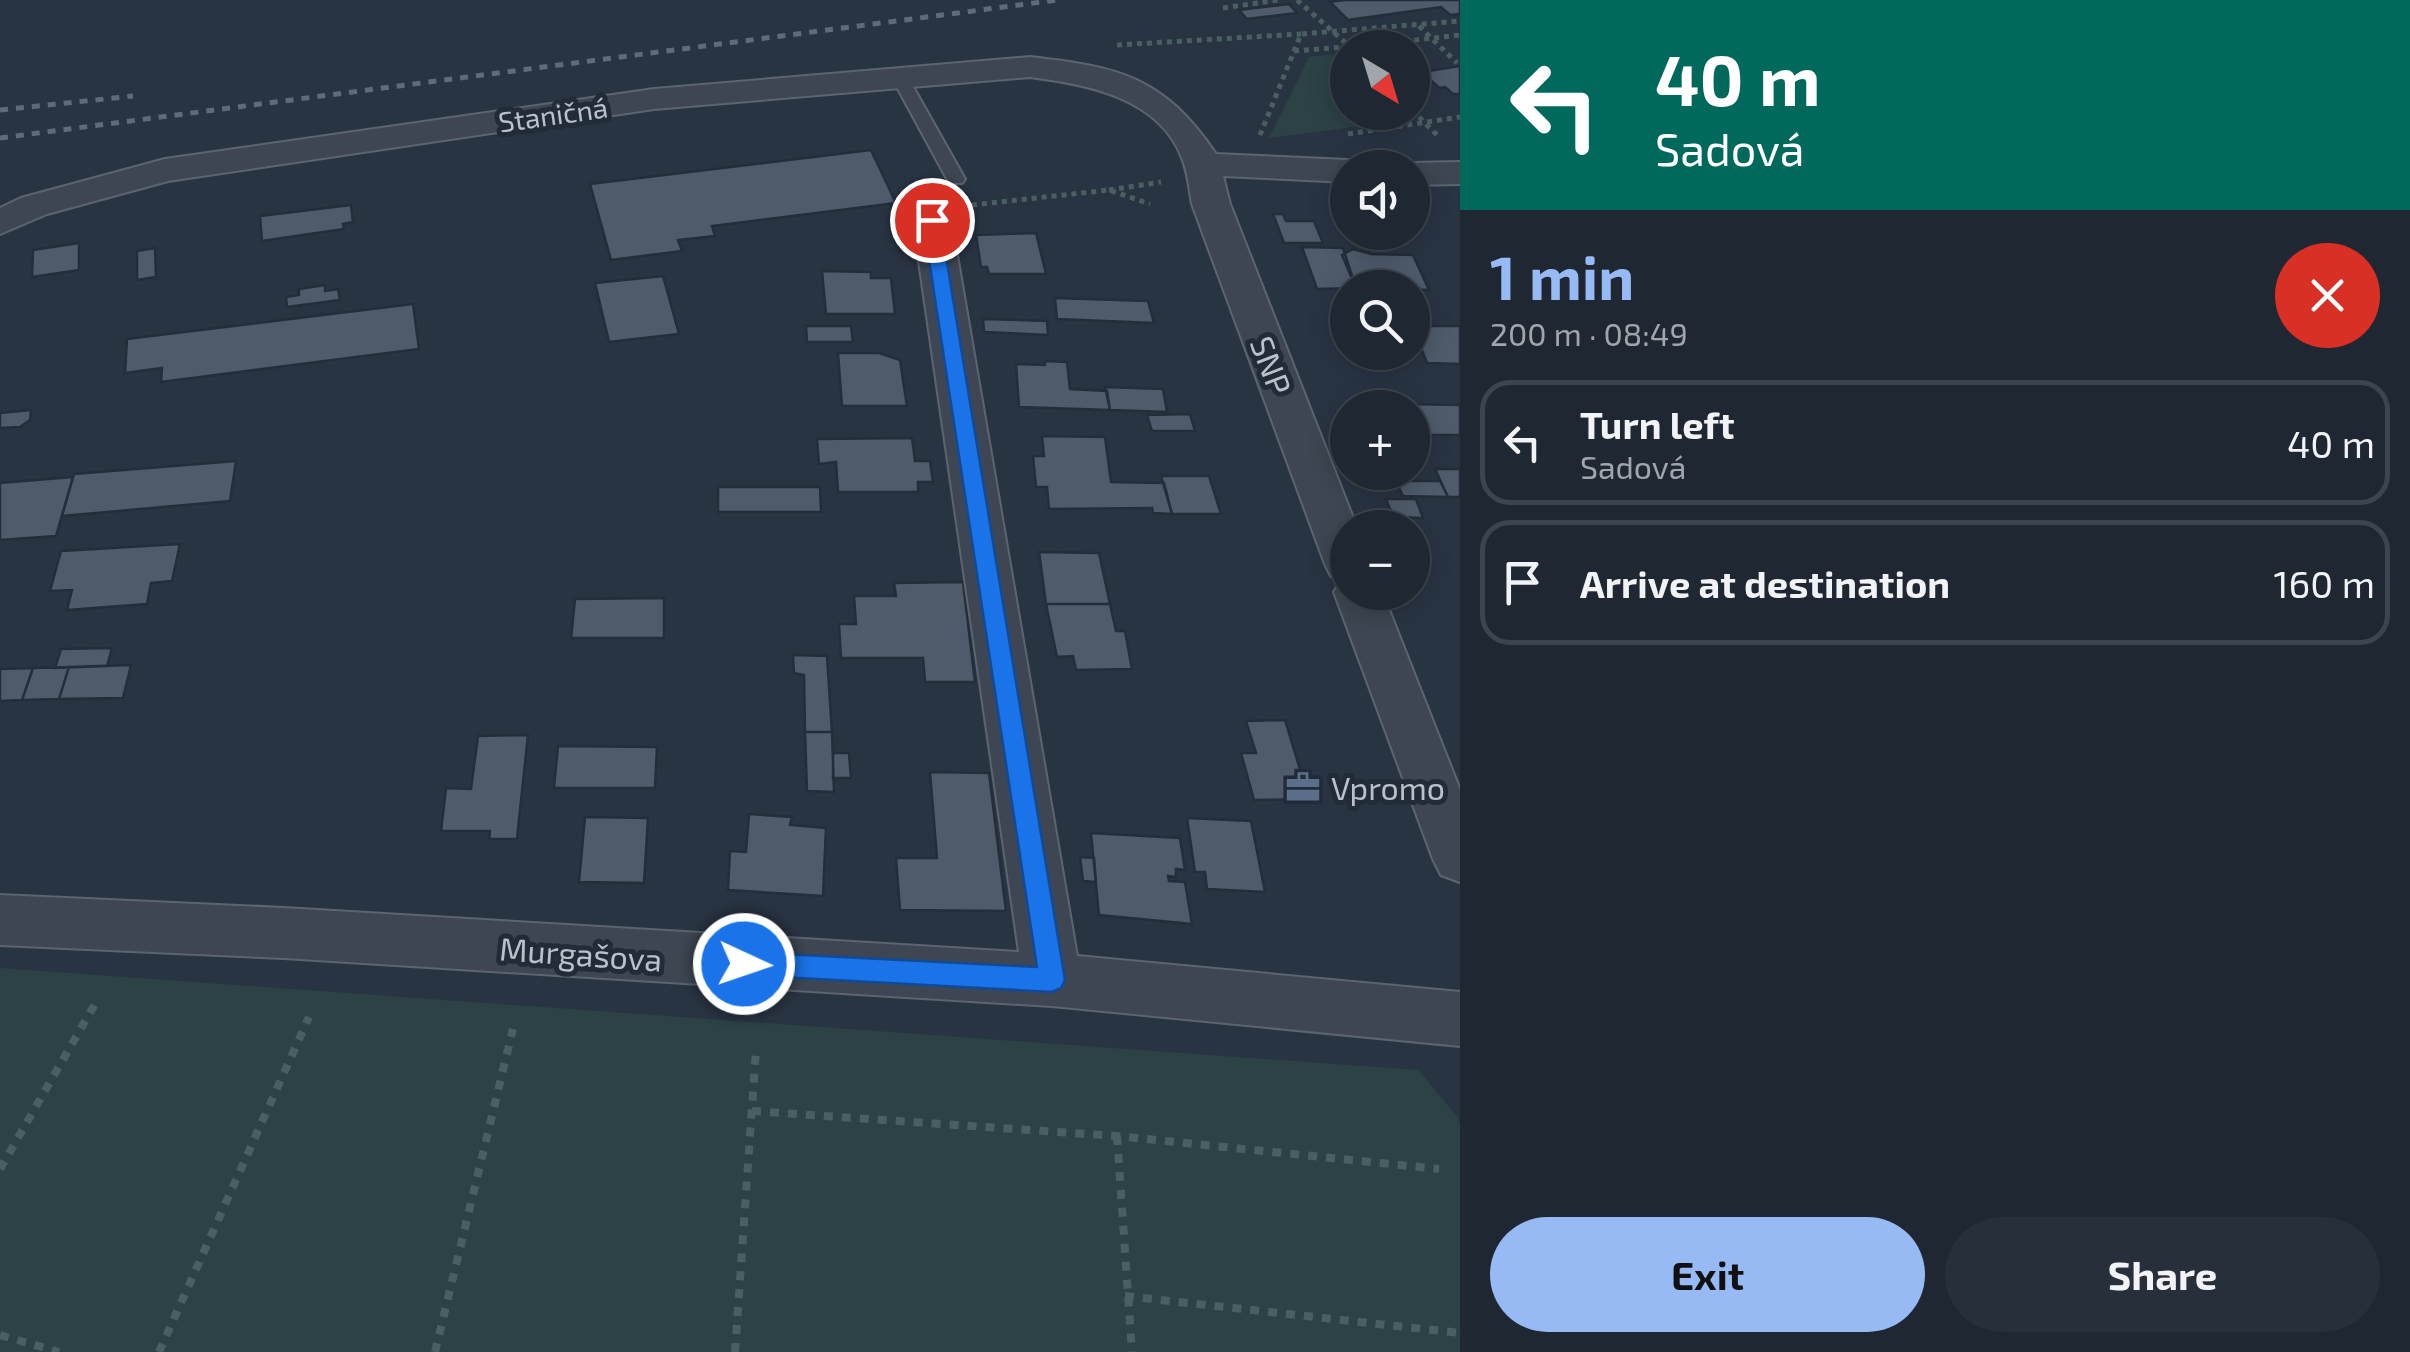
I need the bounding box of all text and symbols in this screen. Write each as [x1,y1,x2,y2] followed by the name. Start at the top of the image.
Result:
[1330,30,1430,130] north arrow
[1330,30,1430,610] map controls
[1655,36,1821,120] text: 40 m
[1490,40,1620,170] icon: left
[496,90,610,138] street label: Staničná
[1655,121,1804,175] text: Sadová
[1330,150,1430,250] button: sound
[890,178,975,263] pin
[905,193,960,248] icon: arrive
[1490,240,1634,312] text: 1 min
[2275,243,2380,348] button: close
[1330,270,1430,370] button: search
[1490,314,1688,352] text: 200 m · 08:49
[1244,330,1300,400] street label: SNP
[1330,390,1430,490] button: +
[1580,401,1735,447] text: Turn left
[1495,415,1550,470] icon: left
[2287,420,2375,466] text: 40 m
[1580,447,1686,485] text: Sadová
[1330,510,1430,610] button: −
[1495,555,1550,610] icon: arrive
[1580,560,1950,606] text: Arrive at destination
[2273,560,2375,606] text: 160 m
[1284,768,1322,806] office icon: Vpromo
[1331,768,1445,806] place label: Vpromo
[692,912,796,1016] position arrow
[498,928,664,978] street label: Murgašova
[1490,1217,1925,1332] button: Exit
[1945,1217,2380,1332] button: Share

